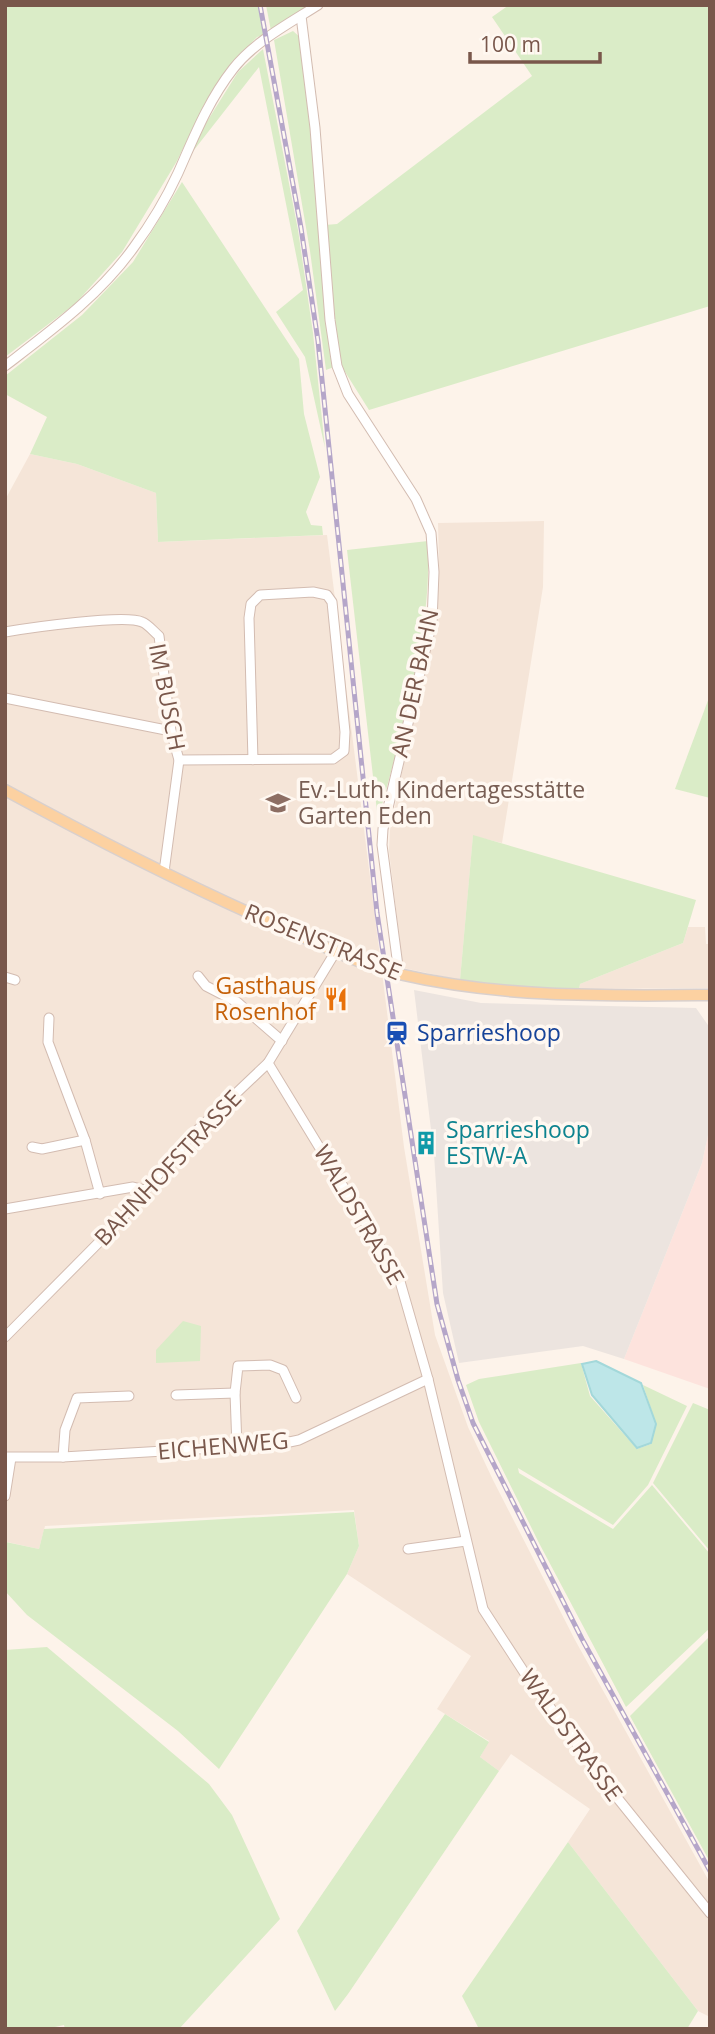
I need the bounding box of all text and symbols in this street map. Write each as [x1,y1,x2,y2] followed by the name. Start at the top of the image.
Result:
[470,21,600,65] scale bar
[480,30,541,58] text: 100 m
[383,606,445,760] street label: AN DER BAHN
[142,640,194,753] street label: IM BUSCH
[298,773,585,831] place label: Ev.-Luth. Kindertagesstätte Garten Eden
[264,789,292,817] school or university icon: Ev.-Luth. Kindertagesstätte Garten Eden
[240,895,407,987] street label: ROSENSTRASSE
[214,969,317,1027] place label: Gasthaus Rosenhof
[322,985,350,1013] restaurant icon: Gasthaus Rosenhof
[417,1016,561,1048] place label: Sparrieshoop
[383,1019,411,1047] station icon: Sparrieshoop
[87,1082,248,1252] street label: BAHNHOFSTRASSE
[446,1113,590,1171] place label: Sparrieshoop ESTW-A
[412,1129,440,1157] building icon: Sparrieshoop ESTW-A
[307,1139,413,1290] street label: WALDSTRASSE
[156,1423,290,1467] street label: EICHENWEG
[513,1662,631,1807] street label: WALDSTRASSE

